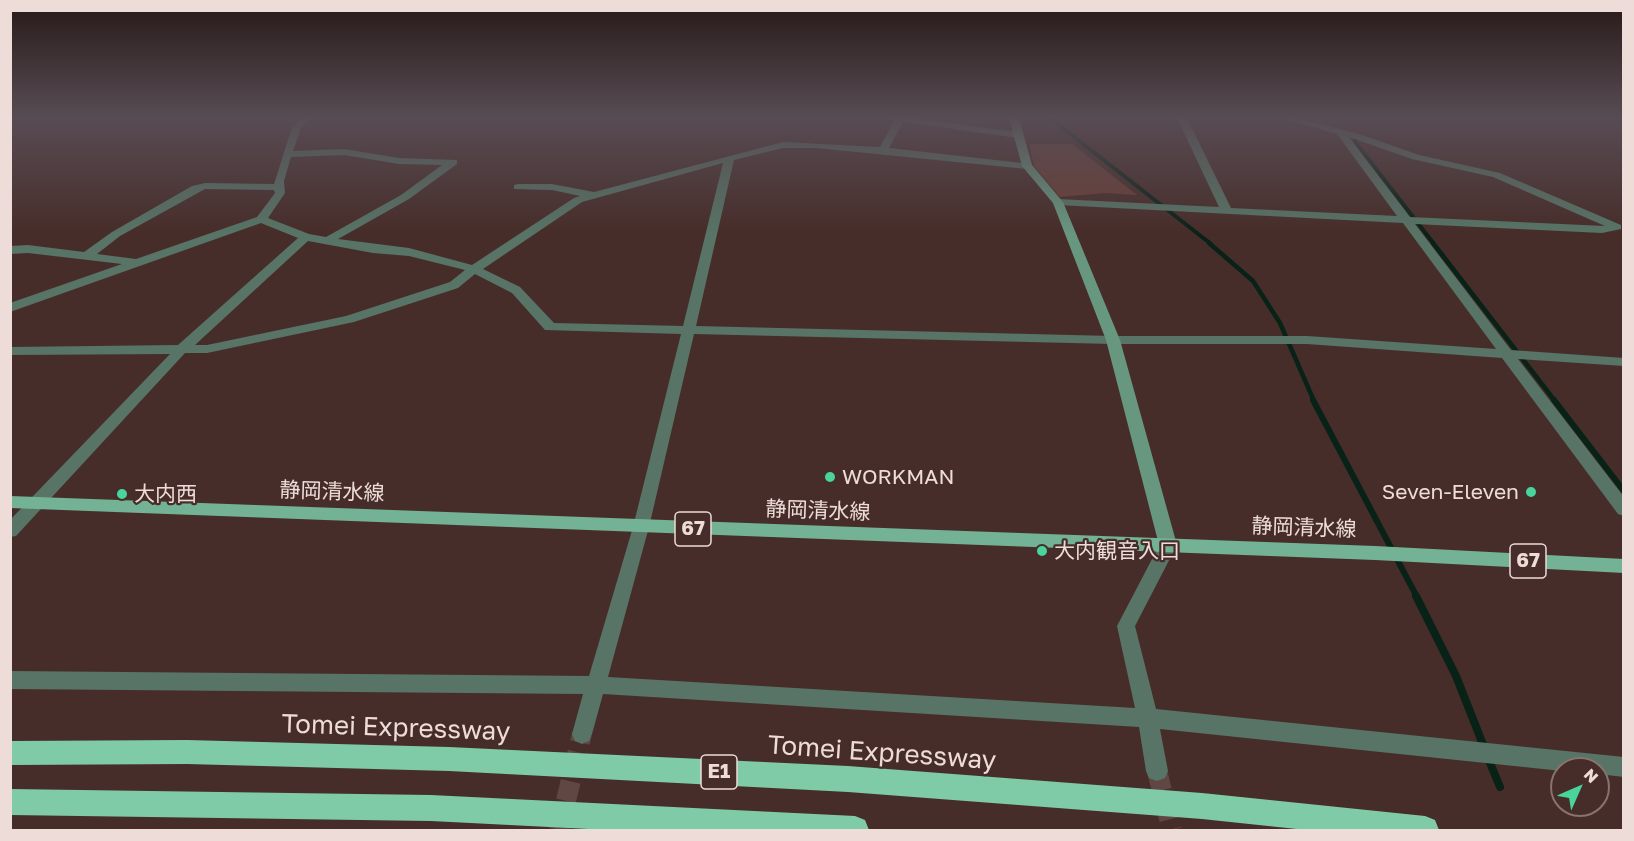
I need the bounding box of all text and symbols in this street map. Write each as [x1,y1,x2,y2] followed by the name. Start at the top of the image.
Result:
[842,464,954,490] place label: WORKMAN
[823,470,837,484] marker: WORKMAN
[279,478,385,506] street label: 静岡清水線
[1382,479,1519,505] place label: Seven-Eleven
[134,481,197,507] place label: 大内西
[1524,485,1538,499] marker: Seven-Eleven
[115,487,129,501] marker: 大内西
[765,497,871,525] street label: 静岡清水線
[675,512,711,546] road number: 67
[1251,514,1357,542] street label: 静岡清水線
[1054,538,1180,564] place label: 大内観音入口
[1035,544,1049,558] marker: 大内観音入口
[1510,544,1546,578] road number: 67
[281,708,511,748] street label: Tomei Expressway
[767,729,997,777] street label: Tomei Expressway
[701,755,737,789] road number: E1
[1550,757,1610,817] north arrow
[1580,764,1603,787] text: N

